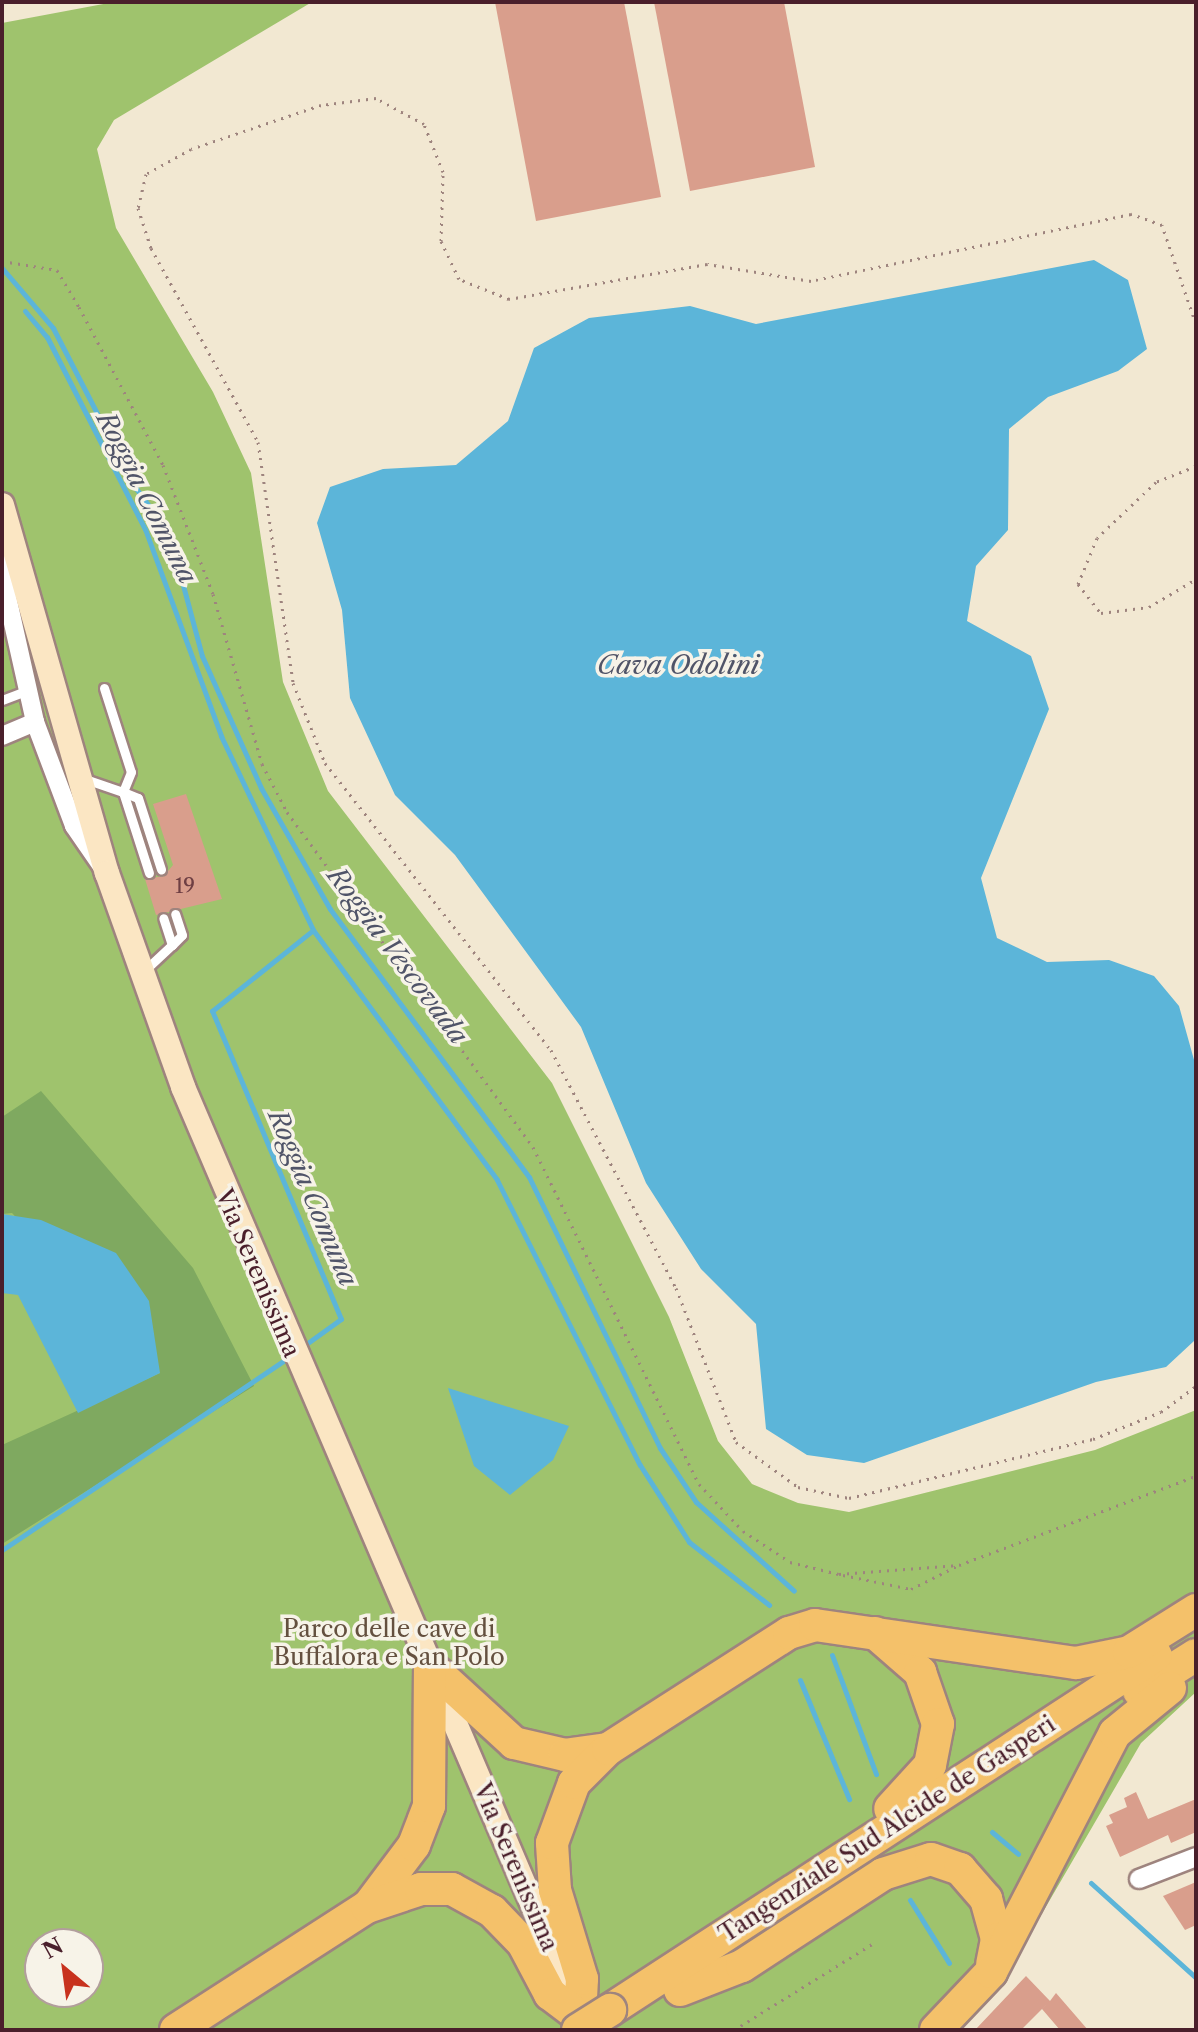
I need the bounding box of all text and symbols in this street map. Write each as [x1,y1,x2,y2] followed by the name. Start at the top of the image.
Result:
[89,407,203,589] water label: Roggia Comuna
[597,650,759,682] water label: Cava Odolini
[320,861,474,1051] water label: Roggia Vescovada
[175,874,195,898] house number: 19
[261,1105,363,1291] water label: Roggia Comuna
[210,1184,306,1362] street label: Via Serenissima
[273,1615,505,1671] park label: Parco delle cave di Buffalora e San Polo
[713,1709,1061,1949] street label: Tangenziale Sud Alcide de Gasperi
[468,1778,564,1956] street label: Via Serenissima
[24,1928,104,2008] north arrow
[38,1932,68,1965] text: N

